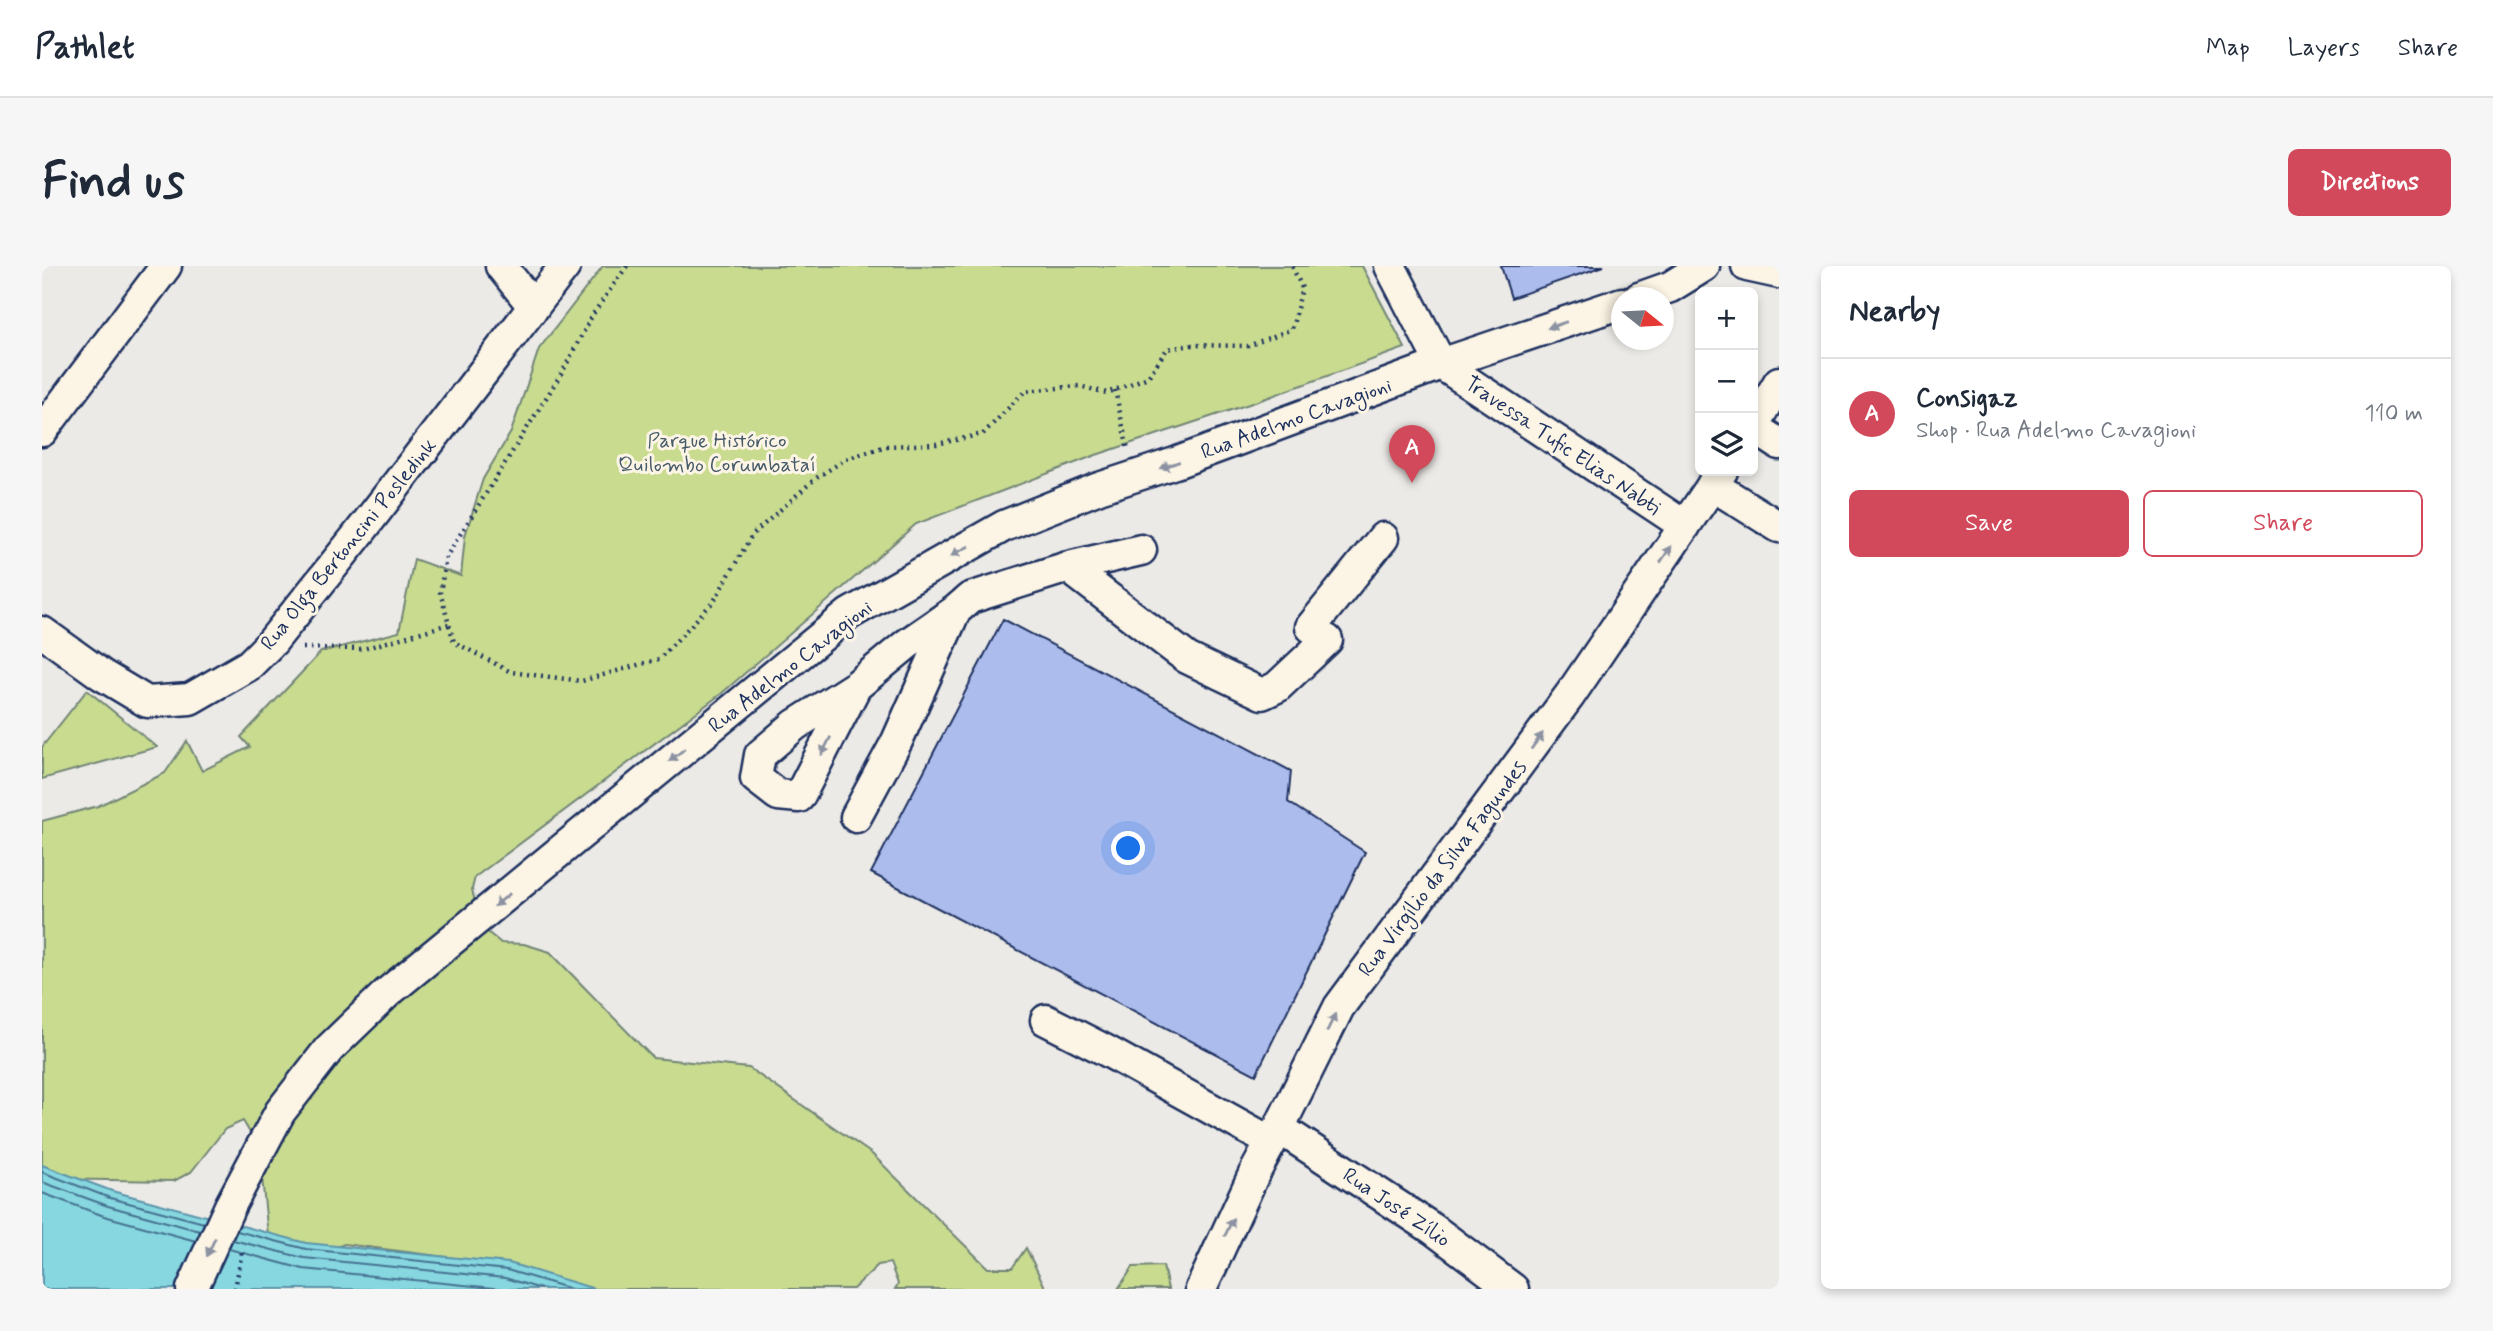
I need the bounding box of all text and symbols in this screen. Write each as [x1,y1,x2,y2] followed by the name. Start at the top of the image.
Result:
[35,26,135,70] text: Pathlet
[2206,33,2250,64] text: Map
[2288,33,2360,64] text: Layers
[2398,33,2458,64] text: Share
[2288,149,2451,216] button: Directions
[42,150,185,215] text: Find us
[1611,287,1674,350] north arrow
[1695,287,1758,476] map controls
[1695,287,1758,350] button: +
[1849,292,1940,331] text: Nearby
[1546,320,1567,331] one-way arrow
[1695,350,1758,413] button: −
[1459,370,1666,522] street label: Travessa Tufic Elias Nabti
[1197,371,1396,467] street label: Rua Adelmo Cavagioni
[1916,382,2017,416] text: Consigaz
[1864,399,1880,429] text: A
[2364,399,2423,429] text: 110 m
[1695,413,1758,476] button: layers
[1916,416,2196,446] text: Shop · Rua Adelmo Cavagioni
[1389,425,1435,483] pin: A
[618,427,816,479] park label: Parque Histórico Quilombo Corumbataí
[254,433,445,658] street label: Rua Olga Bertoncini Posledink
[1159,459,1180,470] one-way arrow
[1849,490,2129,557] button: Save
[2143,490,2423,557] button: Share
[950,545,970,557] one-way arrow
[1659,545,1673,563] one-way arrow
[703,594,879,741] street label: Rua Adelmo Cavagioni
[1529,732,1543,750] one-way arrow
[820,737,832,757] one-way arrow
[669,747,686,762] one-way arrow
[1352,755,1534,983] street label: Rua Virgílio da Silva Fagundes
[1111,831,1145,865] your location
[493,892,511,907] one-way arrow
[1325,1013,1336,1033] one-way arrow
[1337,1162,1456,1254] street label: Rua José Zílio
[1224,1217,1235,1237] one-way arrow
[205,1237,216,1258] one-way arrow

